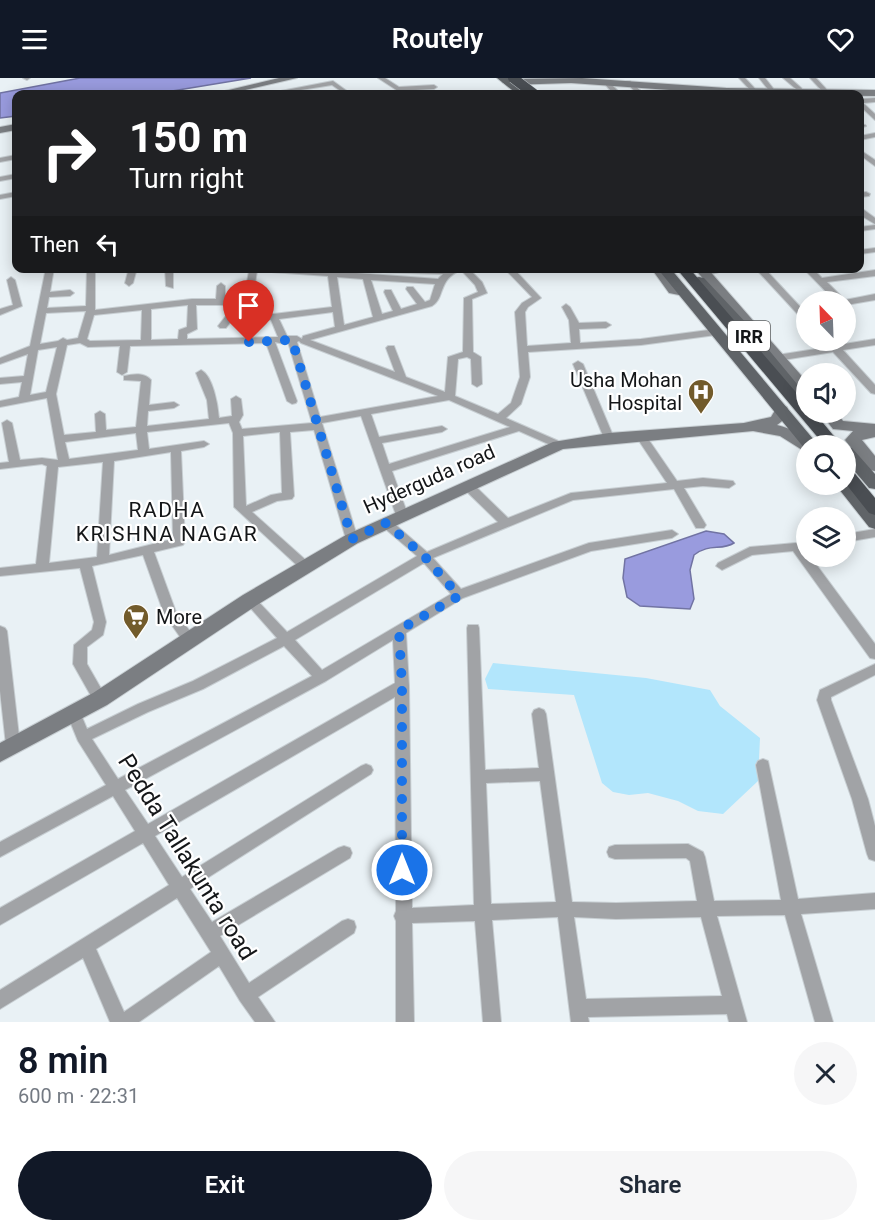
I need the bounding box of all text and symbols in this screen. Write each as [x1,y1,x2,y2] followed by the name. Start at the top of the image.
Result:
[18,23,51,56] icon: menu
[392,23,483,55] text: Routely
[824,23,857,56] icon: heart
[129,113,248,162] text: 150 m
[30,114,108,192] icon: right
[129,163,244,195] text: Turn right
[91,228,124,261] icon: left
[30,232,79,257] text: Then
[223,280,274,342] pin
[232,289,265,322] icon: arrive
[796,291,856,351] north arrow
[796,291,856,567] map controls
[728,321,770,351] road number: IRR
[796,363,856,423] button: sound
[570,368,682,415] place label: Usha Mohan Hospital
[686,377,716,415] hospital icon: Usha Mohan Hospital
[796,435,856,495] button: search
[359,439,499,519] street label: Hyderguda road
[76,498,258,546] district label: RADHA KRISHNA NAGAR
[796,507,856,567] button: layers
[121,602,151,640] supermarket icon: More
[156,605,202,629] place label: More
[112,749,262,965] street label: Pedda Tallakunta road
[370,838,434,902] position arrow
[18,1040,108,1082] text: 8 min
[794,1042,857,1105] button: close
[18,1084,139,1108] text: 600 m · 22:31
[18,1151,432,1220] button: Exit
[444,1151,857,1220] button: Share

